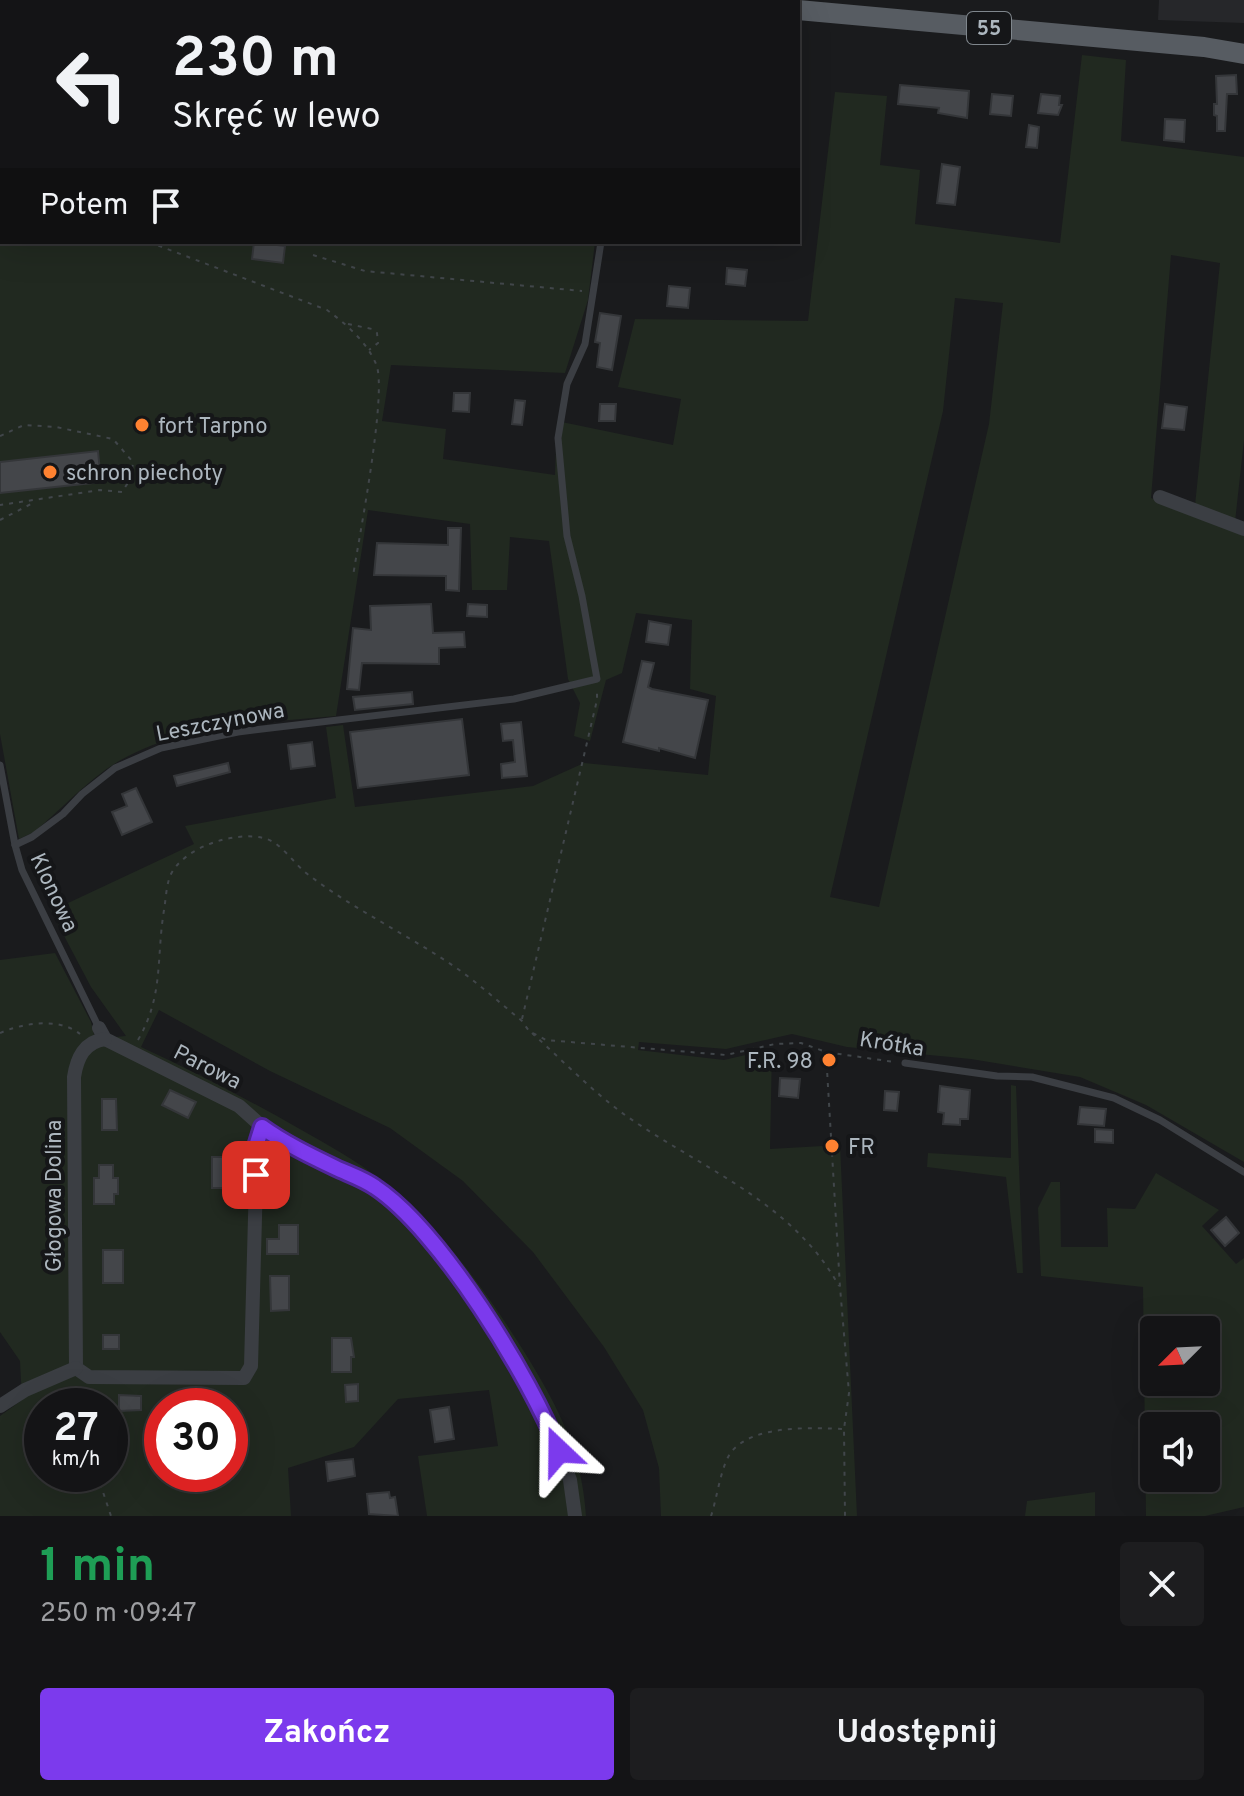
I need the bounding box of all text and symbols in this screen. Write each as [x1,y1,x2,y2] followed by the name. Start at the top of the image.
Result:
[967,12,1011,44] road number: 55
[172,26,339,96] text: 230 m
[40,32,144,136] icon: left
[172,95,381,141] text: Skręć w lewo
[144,184,188,228] icon: arrive
[40,188,128,225] text: Potem
[158,414,267,441] place label: fort Tarpno
[133,416,151,434] marker: fort Tarpno
[66,461,223,488] place label: schron piechoty
[41,463,59,481] marker: schron piechoty
[154,698,287,749] street label: Leszczynowa
[23,849,83,937] street label: Klonowa
[857,1027,926,1064] street label: Krótka
[168,1040,245,1097] street label: Parowa
[747,1049,813,1076] place label: F.R. 98
[820,1051,838,1069] marker: F.R. 98
[42,1120,69,1272] street label: Głogowa Dolina
[848,1135,875,1162] place label: FR
[823,1137,841,1155] marker: FR
[222,1141,290,1209] pin
[234,1153,278,1197] icon: arrive
[1140,1316,1220,1396] north arrow
[1140,1316,1220,1492] map controls
[144,1388,248,1492] speed limit sign: 30
[53,1405,99,1455] text: 27
[517,1409,601,1493] position arrow
[1140,1412,1220,1492] button: sound
[52,1447,100,1473] text: km/h
[40,1538,155,1598] text: 1 min
[1120,1542,1204,1626] button: close
[40,1598,197,1631] text: 250 m · 09:47
[40,1688,614,1780] button: Zakończ
[630,1688,1204,1780] button: Udostępnij

